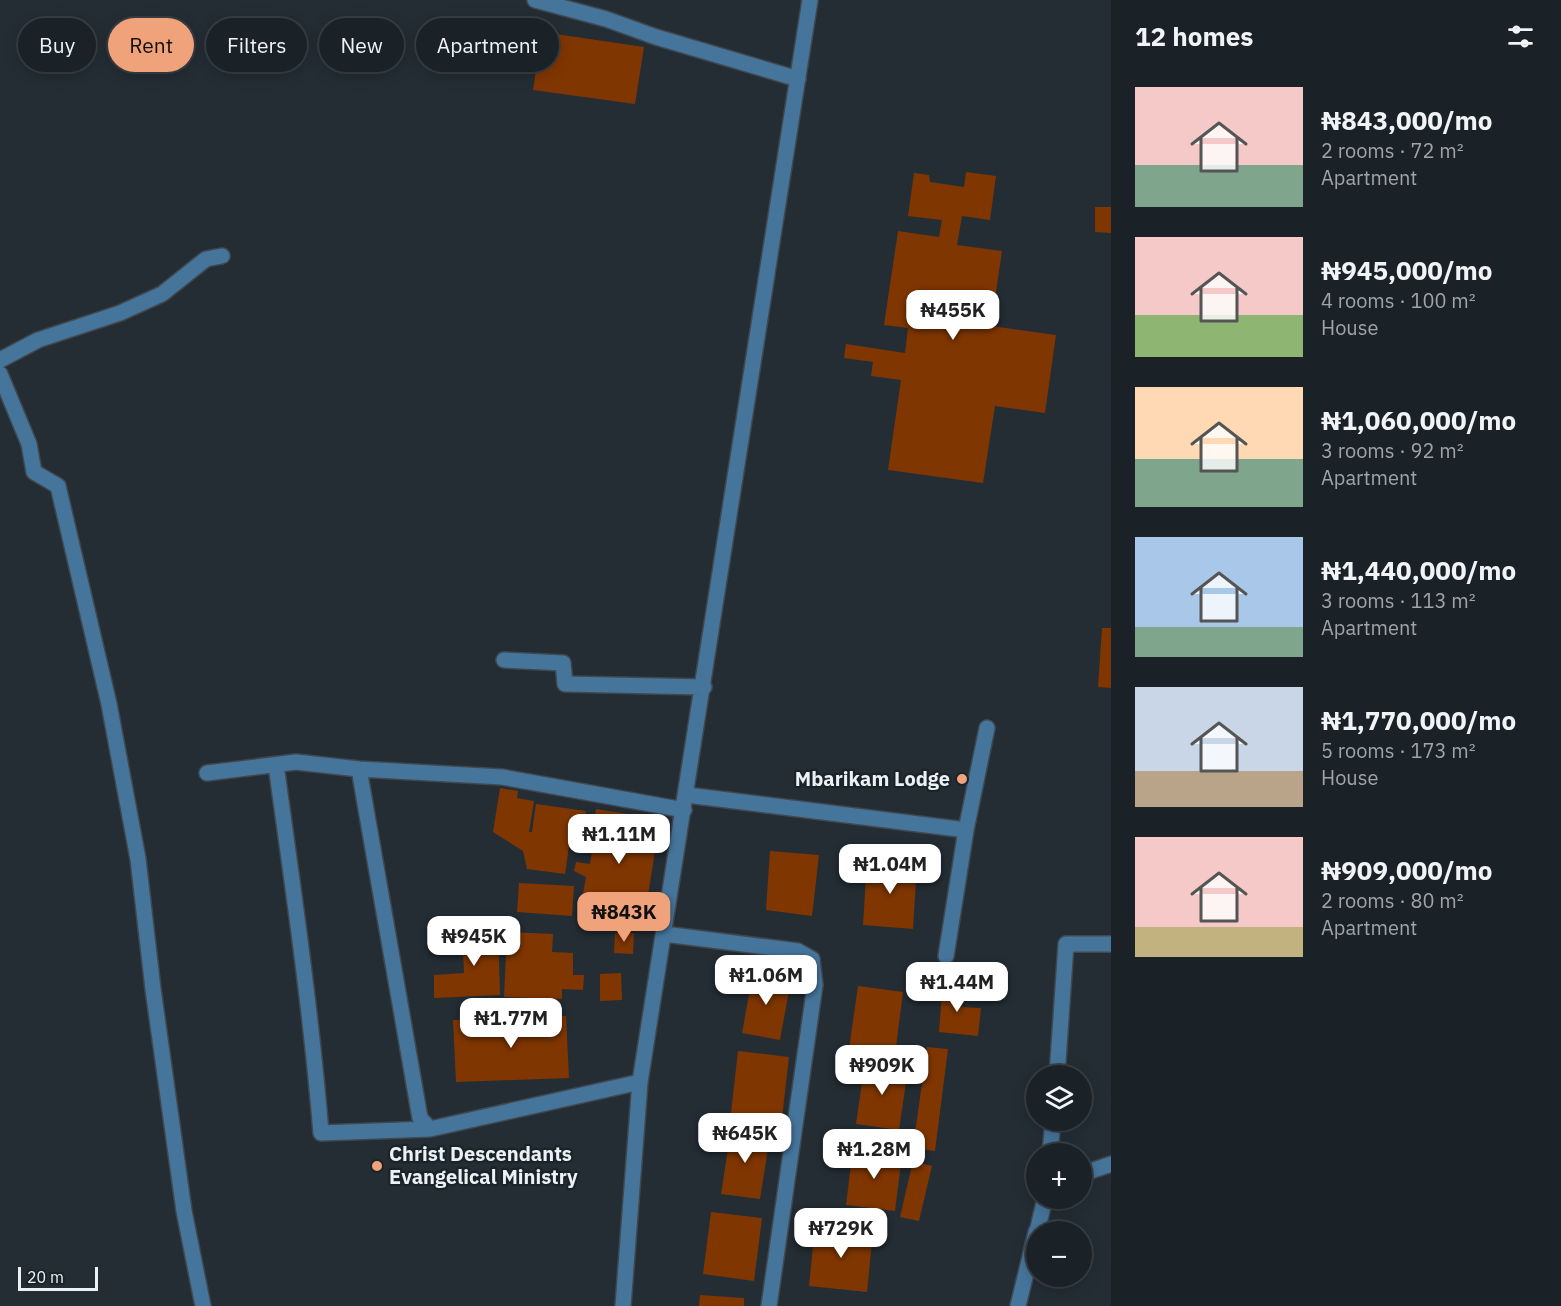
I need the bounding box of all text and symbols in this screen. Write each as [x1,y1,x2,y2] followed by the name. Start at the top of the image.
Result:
[18,18,96,72] chip: Buy
[108,18,194,72] chip: Rent
[206,18,307,72] chip: Filters
[319,18,404,72] chip: New
[416,18,559,72] chip: Apartment
[1135,19,1253,53] text: 12 homes
[1504,20,1537,53] icon: filters
[1321,103,1492,137] text: ₦843,000/mo
[1183,111,1255,183] icon: home
[1321,137,1464,164] text: 2 rooms · 72 m²
[1321,164,1417,191] text: Apartment
[1321,253,1492,287] text: ₦945,000/mo
[1183,261,1255,333] icon: home
[1321,287,1476,314] text: 4 rooms · 100 m²
[911,290,995,341] pin: ₦455K
[920,296,986,323] text: ₦455K
[1321,314,1378,341] text: House
[1321,403,1516,437] text: ₦1,060,000/mo
[1183,411,1255,483] icon: home
[1321,437,1464,464] text: 3 rooms · 92 m²
[1321,464,1417,491] text: Apartment
[1321,553,1516,587] text: ₦1,440,000/mo
[1183,561,1255,633] icon: home
[1321,587,1476,614] text: 3 rooms · 113 m²
[1321,614,1417,641] text: Apartment
[1321,703,1516,737] text: ₦1,770,000/mo
[1183,711,1255,783] icon: home
[1321,737,1476,764] text: 5 rooms · 173 m²
[1321,764,1378,791] text: House
[795,765,950,792] place label: Mbarikam Lodge
[955,772,969,786] marker: Mbarikam Lodge
[570,814,668,865] pin: ₦1.11M
[582,820,656,847] text: ₦1.11M
[841,844,939,895] pin: ₦1.04M
[853,850,927,877] text: ₦1.04M
[1321,853,1492,887] text: ₦909,000/mo
[1183,861,1255,933] icon: home
[1321,887,1464,914] text: 2 rooms · 80 m²
[582,892,666,943] pin: ₦843K
[591,898,657,925] text: ₦843K
[1321,914,1417,941] text: Apartment
[432,916,516,967] pin: ₦945K
[441,922,507,949] text: ₦945K
[717,955,815,1006] pin: ₦1.06M
[729,961,803,988] text: ₦1.06M
[908,962,1006,1013] pin: ₦1.44M
[920,968,994,995] text: ₦1.44M
[462,998,560,1049] pin: ₦1.77M
[474,1004,548,1031] text: ₦1.77M
[840,1045,924,1096] pin: ₦909K
[849,1051,915,1078] text: ₦909K
[1026,1065,1092,1287] map controls
[1026,1065,1092,1131] button: layers
[703,1113,787,1164] pin: ₦645K
[712,1119,778,1146] text: ₦645K
[825,1129,923,1180] pin: ₦1.28M
[837,1135,911,1162] text: ₦1.28M
[389,1140,578,1190] place label: Christ Descendants Evangelical Ministry
[1026,1143,1092,1209] button: +
[370,1159,384,1173] marker: Christ Descendants Evangelical Ministry
[799,1208,883,1259] pin: ₦729K
[808,1214,874,1241] text: ₦729K
[1026,1221,1092,1287] button: −
[18,1264,98,1292] scale bar
[27,1267,64,1287] text: 20 m

